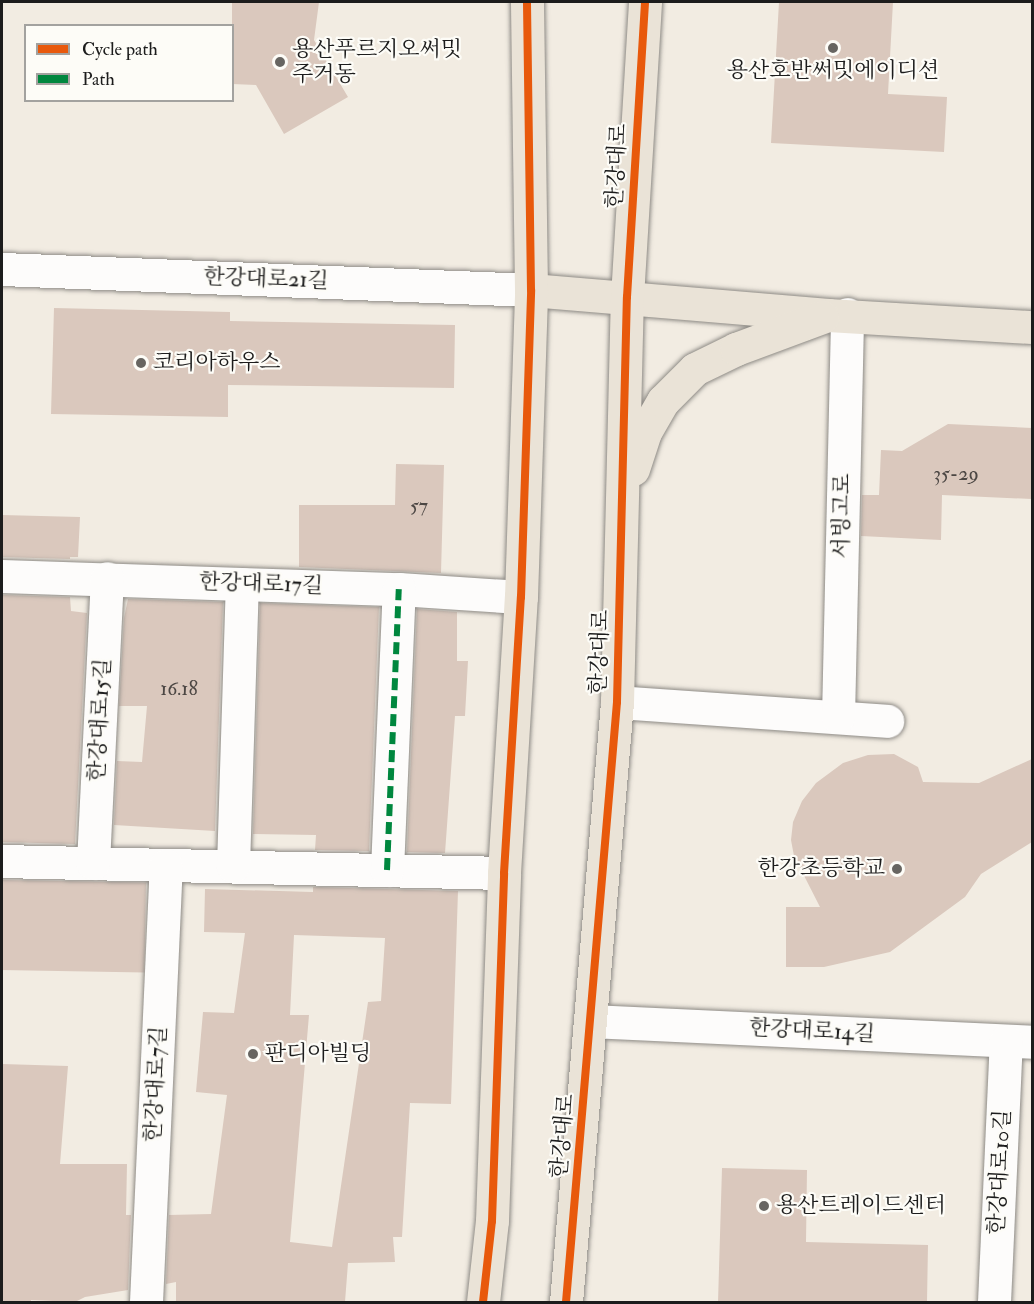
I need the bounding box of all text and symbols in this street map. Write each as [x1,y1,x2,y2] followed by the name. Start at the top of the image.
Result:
[24,24,234,102] legend
[292,36,462,88] place label: 용산푸르지오써밋 주거동
[82,38,158,61] text: Cycle path
[826,41,840,55] marker: 용산호반써밋에이디션
[273,55,287,69] marker: 용산푸르지오써밋 주거동
[727,58,939,84] place label: 용산호반써밋에이디션
[82,68,115,91] text: Path
[602,123,632,209] street label: 한강대로
[203,264,329,294] street label: 한강대로21길
[153,350,281,376] place label: 코리아하우스
[134,356,148,370] marker: 코리아하우스
[933,461,979,485] house number: 35-29
[828,473,856,559] street label: 서빙고로
[410,493,428,517] house number: 57
[198,569,324,599] street label: 한강대로17길
[585,609,615,695] street label: 한강대로
[84,658,116,782] street label: 한강대로15길
[160,676,198,700] house number: 16.18
[757,856,885,882] place label: 한강초등학교
[890,862,904,876] marker: 한강초등학교
[748,1015,876,1047] street label: 한강대로14길
[140,1025,172,1143] street label: 한강대로7길
[265,1041,371,1067] place label: 판디아빌딩
[246,1047,260,1061] marker: 판디아빌딩
[546,1093,580,1179] street label: 한강대로
[984,1109,1016,1235] street label: 한강대로10길
[776,1193,946,1219] place label: 용산트레이드센터
[757,1199,771,1213] marker: 용산트레이드센터

